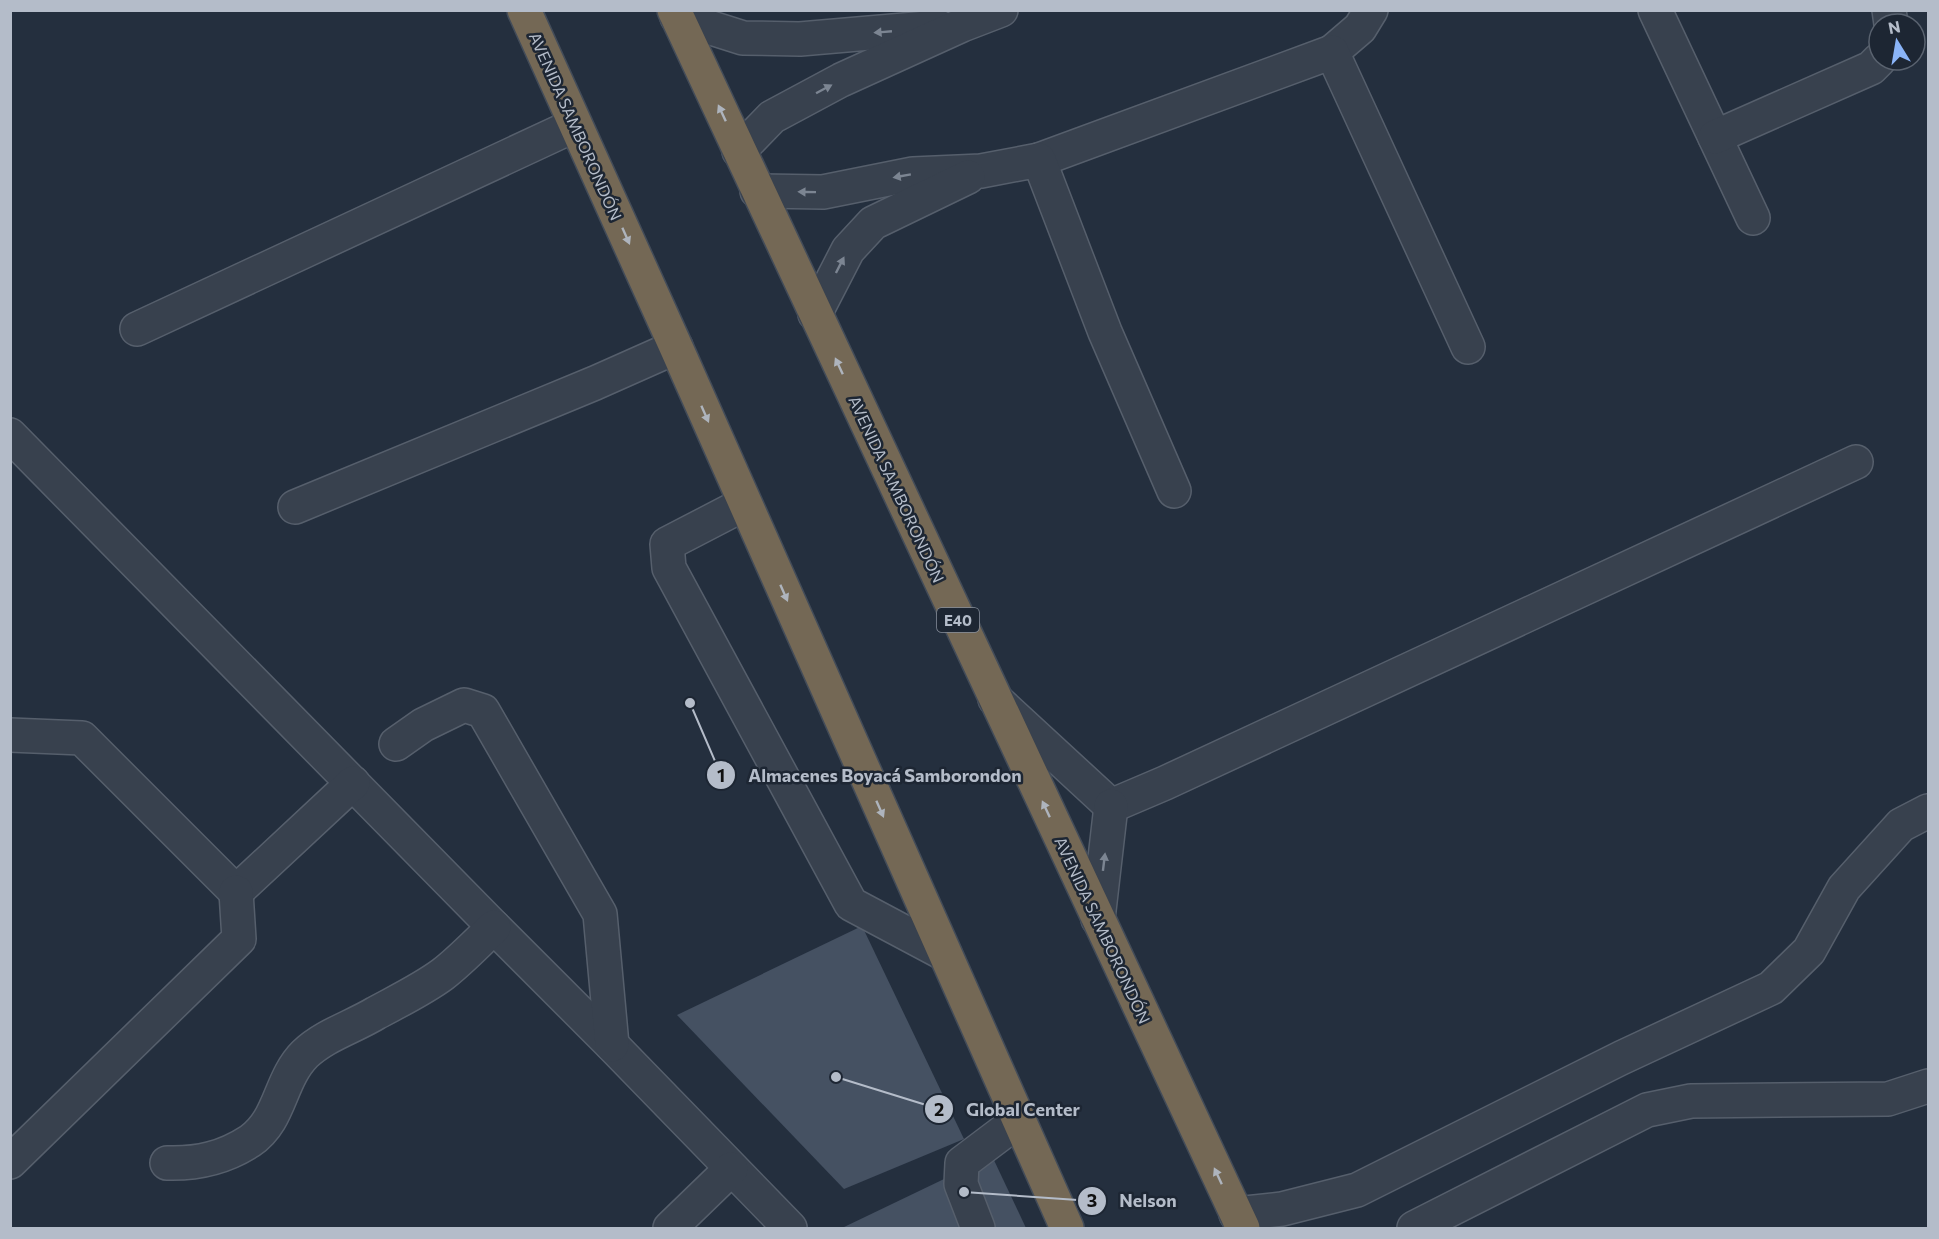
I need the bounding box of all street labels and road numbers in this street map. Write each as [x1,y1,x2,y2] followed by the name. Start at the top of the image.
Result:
[526,29,626,223] street label: AVENIDA SAMBORONDÓN
[845,393,949,585] street label: AVENIDA SAMBORONDÓN
[937,608,979,632] road number: E40
[1051,834,1155,1026] street label: AVENIDA SAMBORONDÓN

